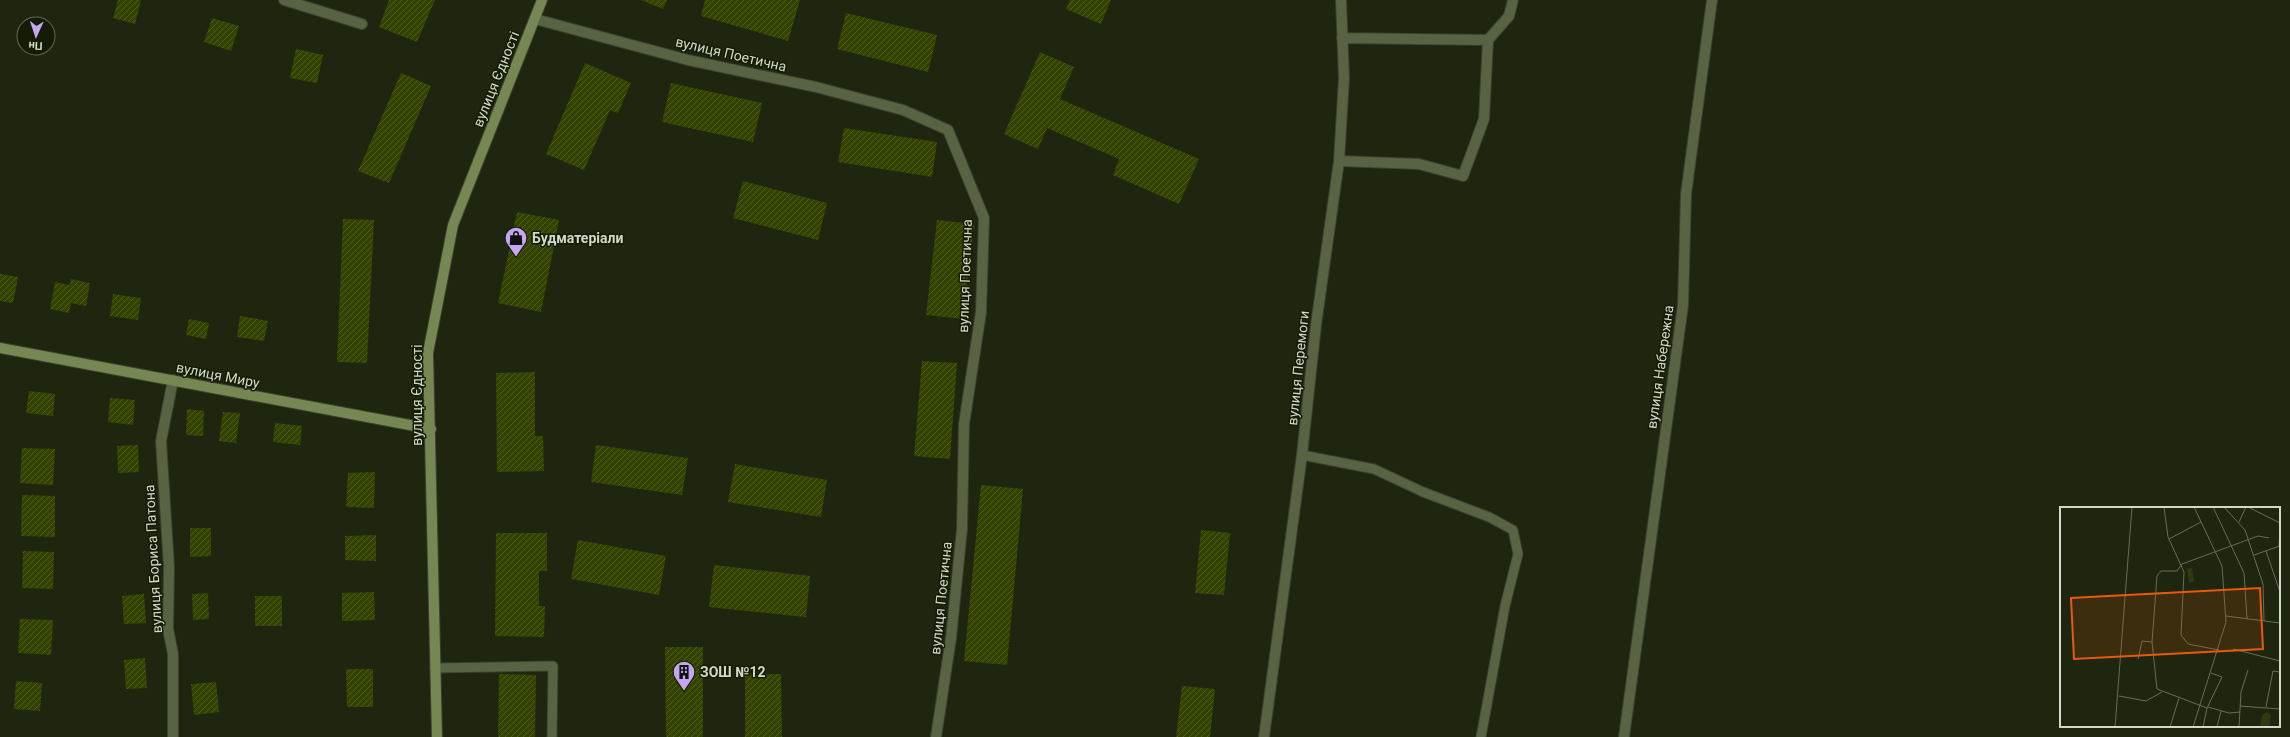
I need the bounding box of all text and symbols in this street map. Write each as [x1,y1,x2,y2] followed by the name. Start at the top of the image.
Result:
[16,16,56,56] north arrow
[470,29,522,129] street label: вулиця Єдності
[674,33,788,75] street label: вулиця Поетична
[28,39,43,52] text: Пн
[955,219,975,333] street label: вулиця Поетична
[503,225,529,258] shop icon: Будматеріали
[532,230,623,246] place label: Будматеріали
[1643,304,1677,430] street label: вулиця Набережна
[1284,310,1312,426] street label: вулиця Перемоги
[409,344,425,446] street label: вулиця Єдності
[175,359,261,391] street label: вулиця Миру
[141,484,165,634] street label: вулиця Бориса Патона
[2060,507,2280,727] inset map
[927,541,955,655] street label: вулиця Поетична
[671,659,697,692] building icon: ЗОШ №12
[700,664,765,680] place label: ЗОШ №12

